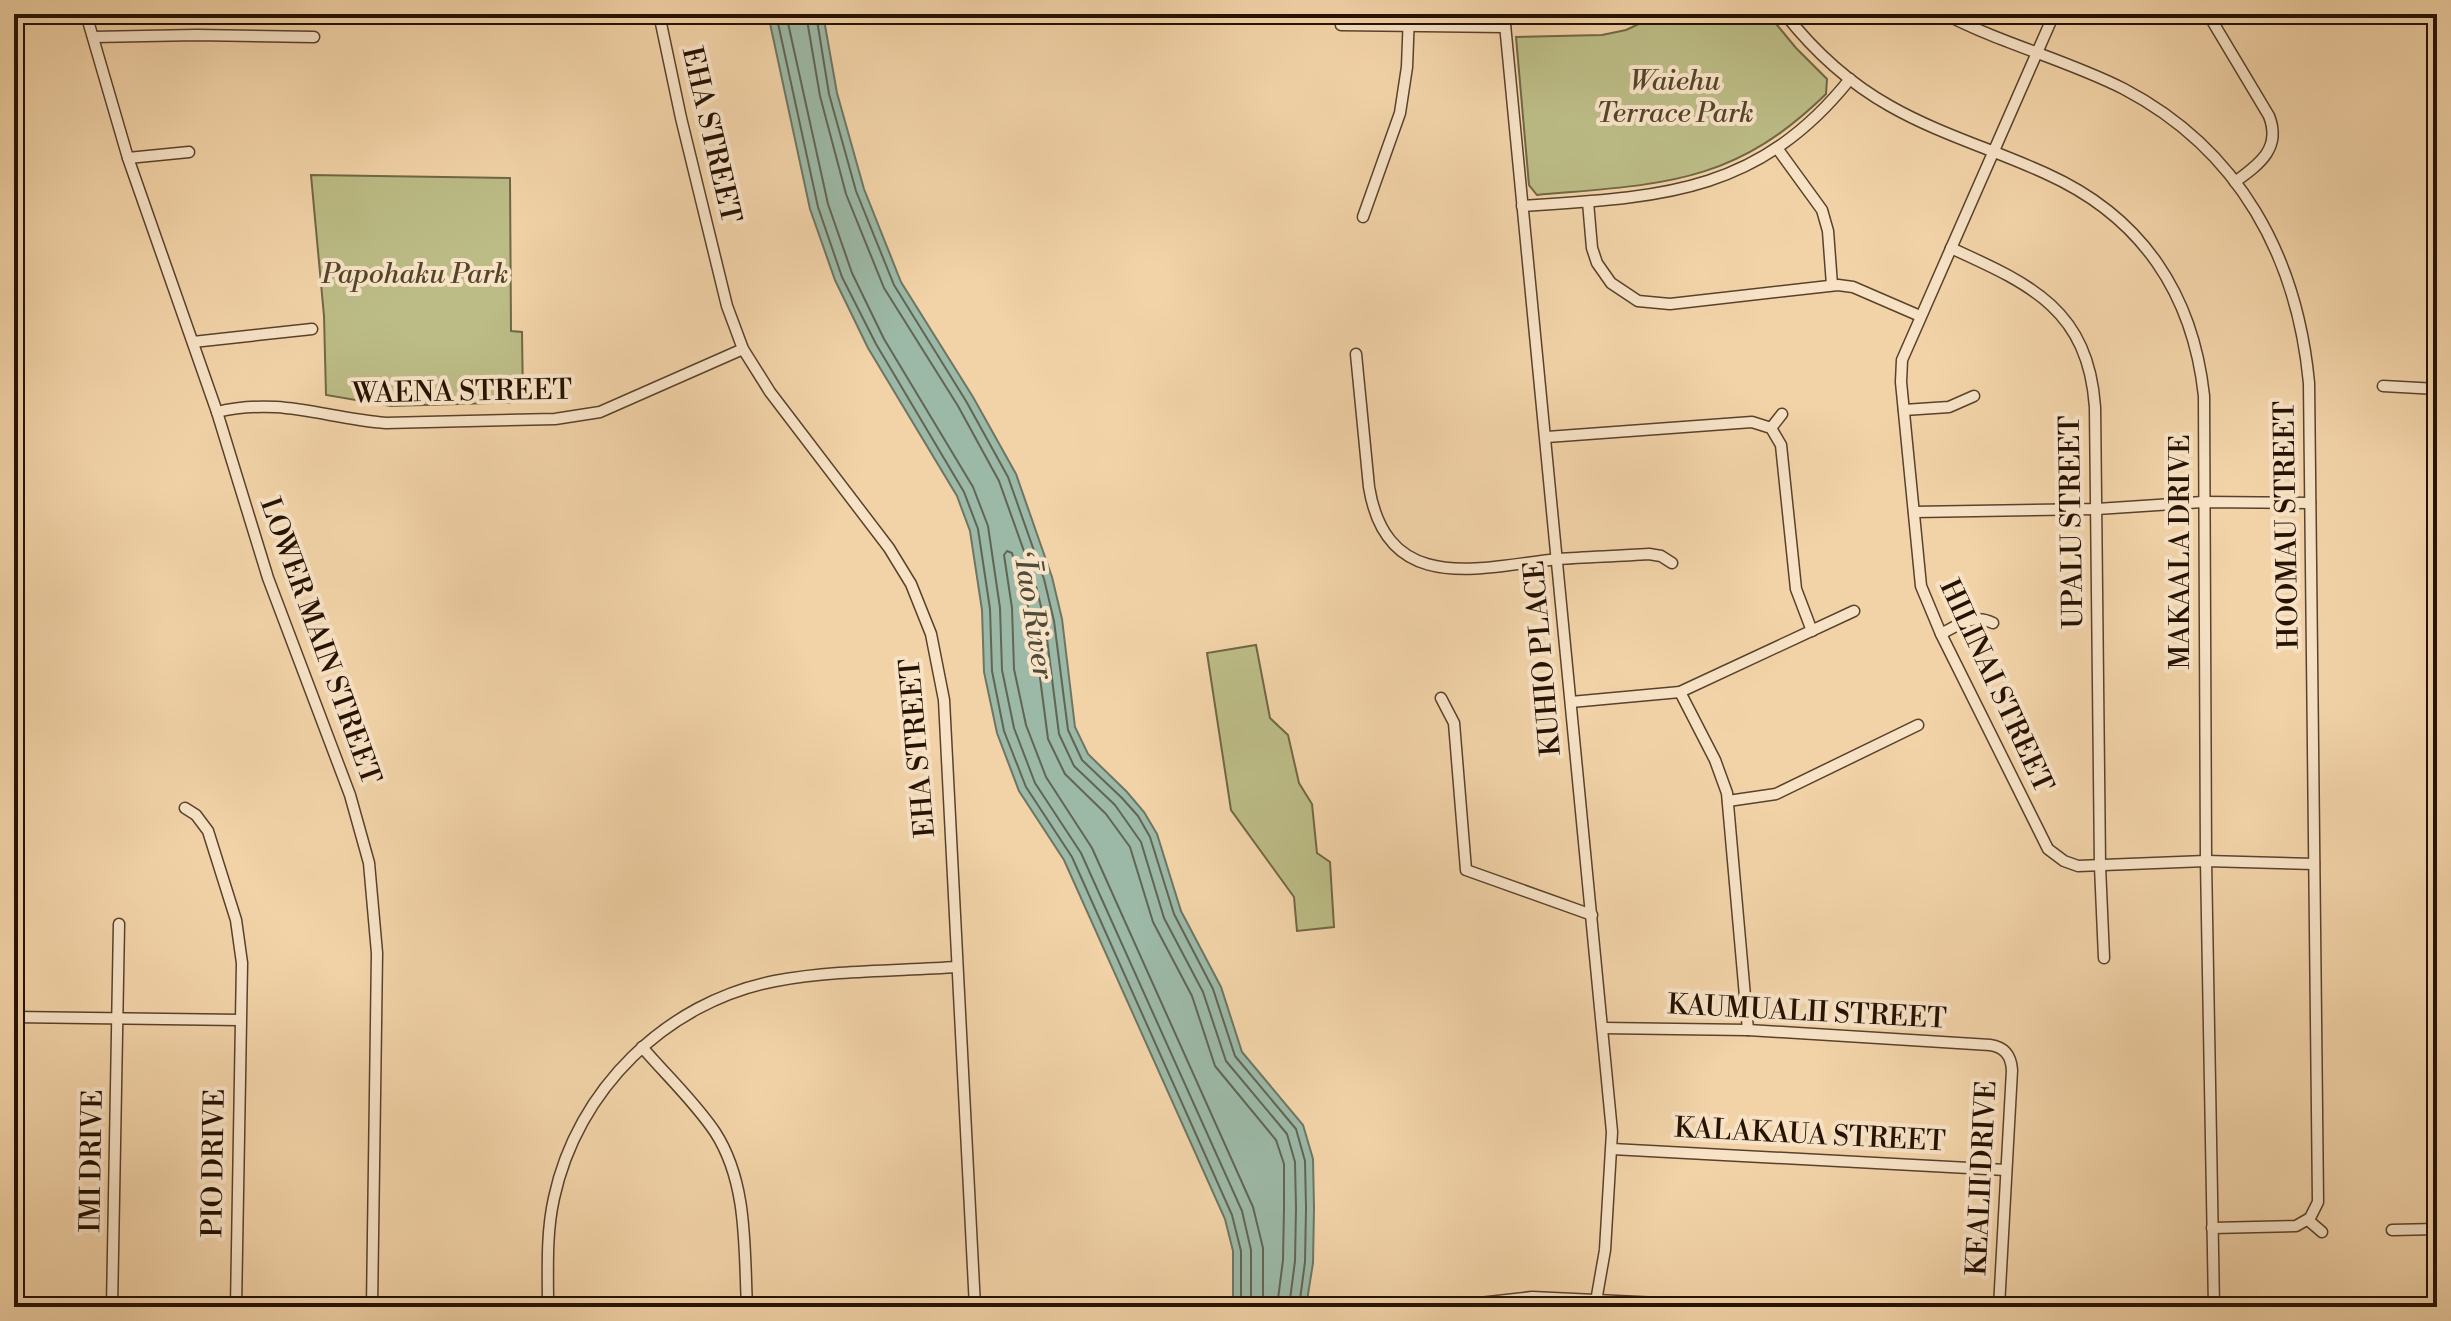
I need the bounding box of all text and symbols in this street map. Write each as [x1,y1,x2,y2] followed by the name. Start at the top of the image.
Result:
[674,44,748,226] street label: EHA STREET
[1596,64,1754,131] park label: Waiehu Terrace Park
[321,257,508,292] park label: Papohaku Park
[351,373,572,411] street label: WAENA STREET
[2267,401,2307,649] street label: HOOMAU STREET
[2053,415,2091,629] street label: UPALU STREET
[2163,434,2198,670] street label: MAKAALA DRIVE
[252,493,388,789] street label: LOWER MAIN STREET
[1004,546,1062,683] water label: ʻĪao River
[1517,559,1569,757] street label: KUHIO PLACE
[1931,574,2061,798] street label: HILINAI STREET
[893,657,943,839] street label: EHA STREET
[1666,987,1948,1037] street label: KAUMUALII STREET
[1959,1079,2005,1277] street label: KEALII DRIVE
[195,1088,233,1238] street label: PIO DRIVE
[73,1089,111,1233] street label: IMI DRIVE
[1673,1110,1947,1160] street label: KALAKAUA STREET

